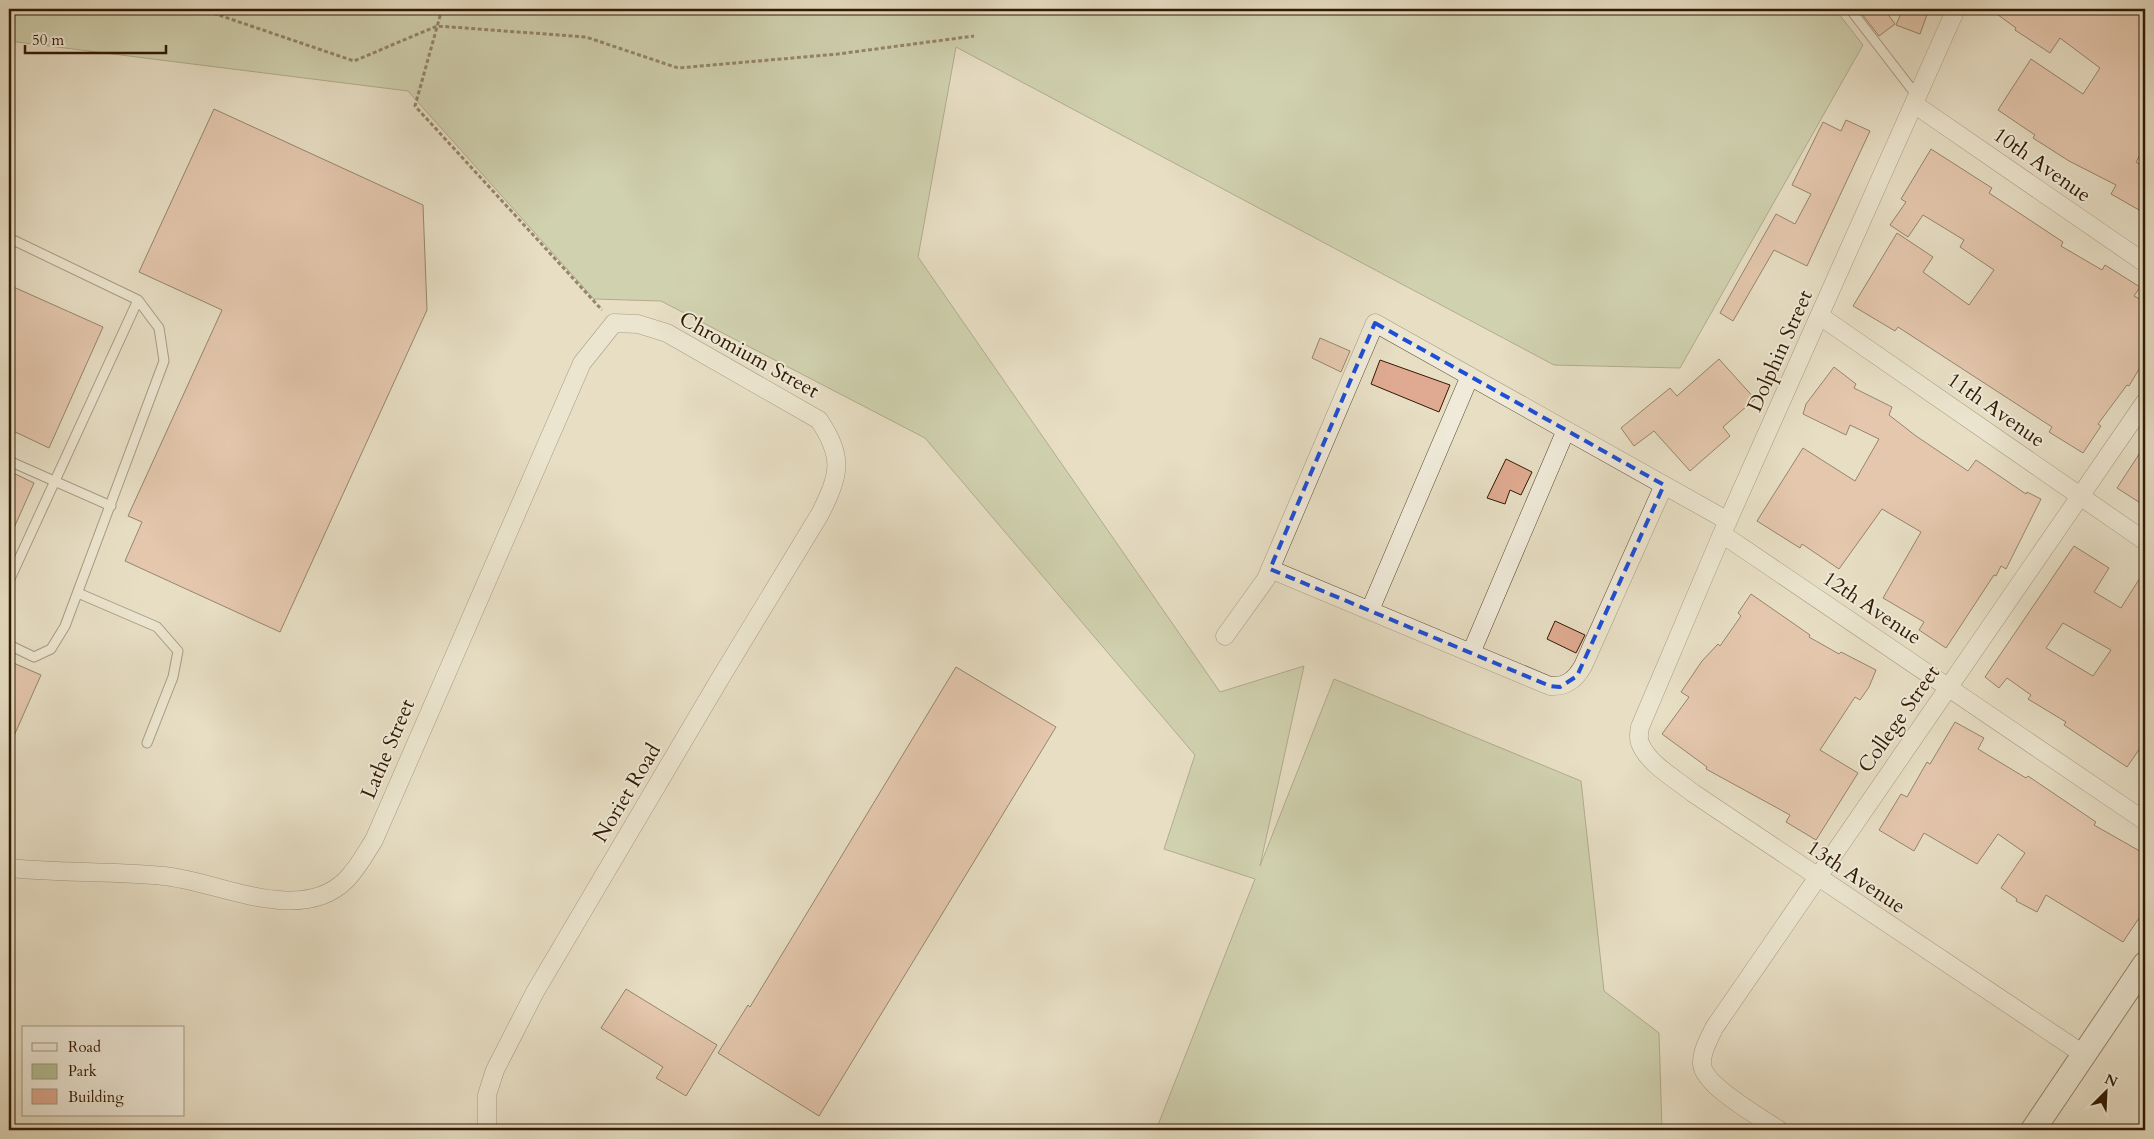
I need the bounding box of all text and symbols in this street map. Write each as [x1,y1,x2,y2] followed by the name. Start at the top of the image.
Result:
[25,22,166,54] scale bar
[32,30,64,50] text: 50 m
[1987,121,2097,209] street label: 10th Avenue
[1740,285,1820,416] street label: Dolphin Street
[674,305,824,406] street label: Chromium Street
[1941,366,2051,454] street label: 11th Avenue
[1817,564,1927,652] street label: 12th Avenue
[1851,659,1947,779] street label: College Street
[354,694,422,803] street label: Lathe Street
[586,738,668,848] street label: Noriet Road
[1801,833,1911,921] street label: 13th Avenue
[22,1026,185,1116] legend
[68,1037,101,1057] text: Road
[68,1061,97,1081] text: Park
[2082,1066,2132,1116] north arrow
[2102,1069,2121,1092] text: N
[68,1087,124,1107] text: Building

